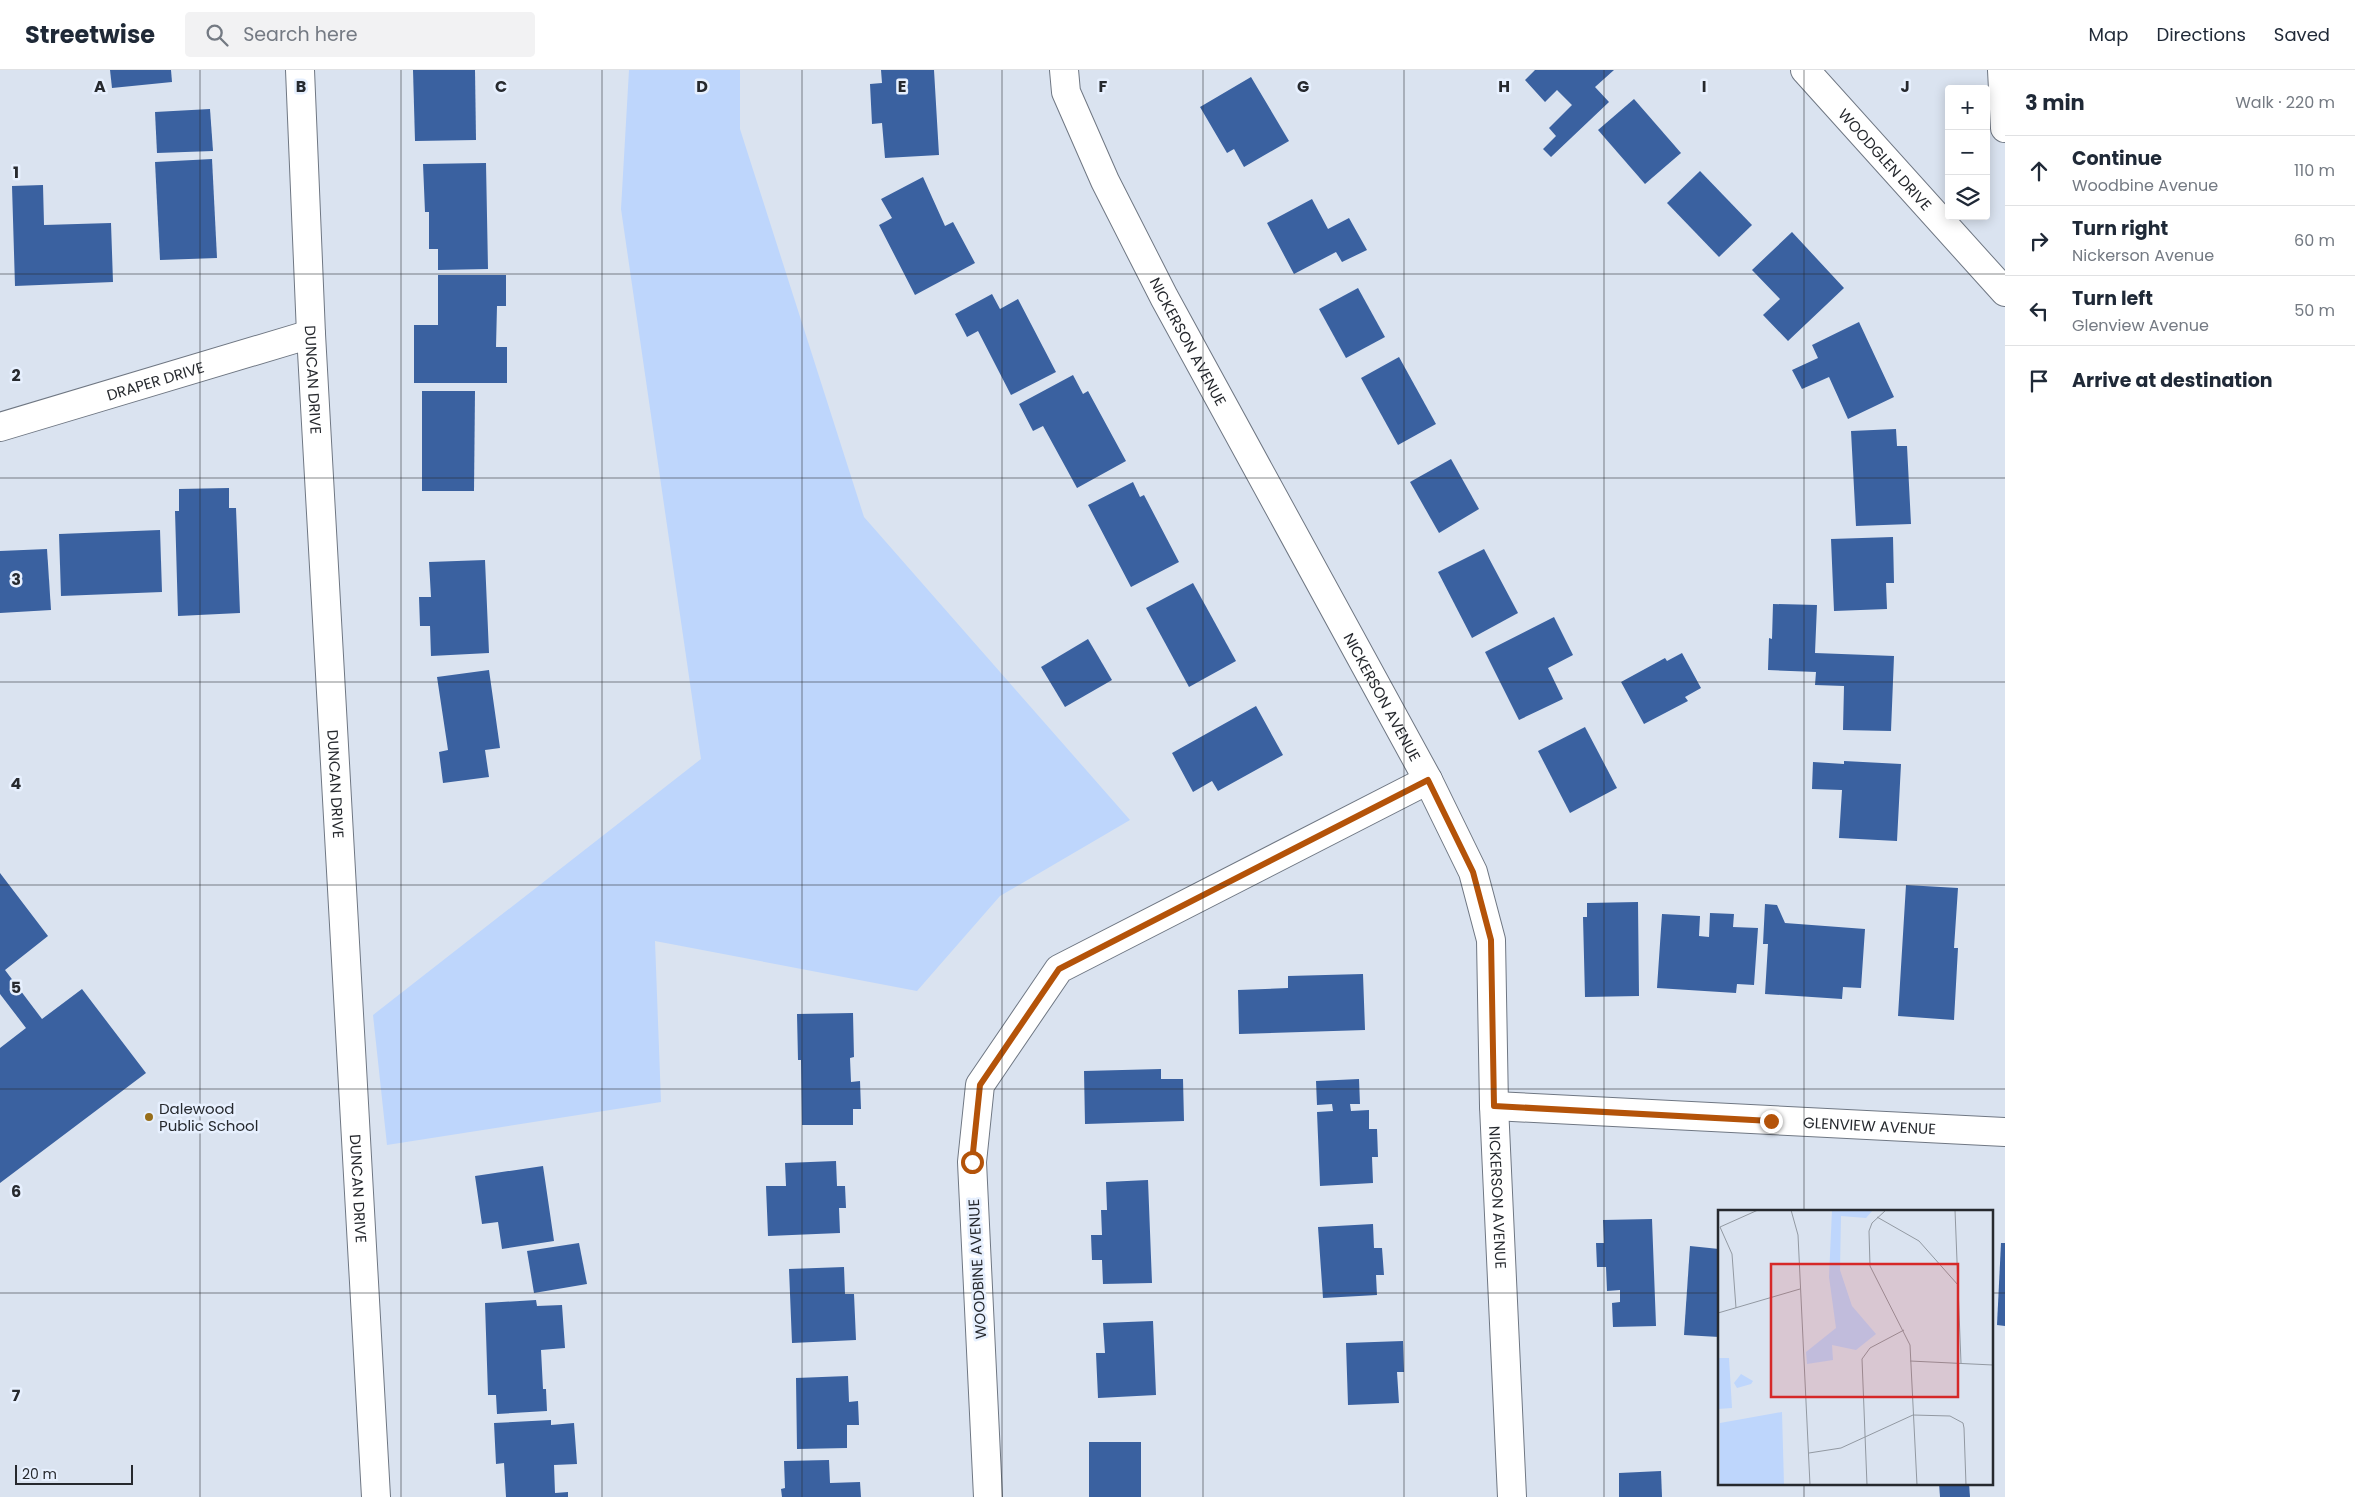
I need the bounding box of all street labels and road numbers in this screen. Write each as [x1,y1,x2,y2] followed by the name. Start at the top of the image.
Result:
[1834,104,1937,215] street label: WOODGLEN DRIVE
[1145,274,1232,409] street label: NICKERSON AVENUE
[300,325,327,435] street label: DUNCAN DRIVE
[104,356,206,405] street label: DRAPER DRIVE
[1339,629,1426,765] street label: NICKERSON AVENUE
[323,729,350,839] street label: DUNCAN DRIVE
[1803,1111,1936,1139] street label: GLENVIEW AVENUE
[1484,1125,1512,1269] street label: NICKERSON AVENUE
[345,1134,372,1243] street label: DUNCAN DRIVE
[963,1198,991,1340] street label: WOODBINE AVENUE

